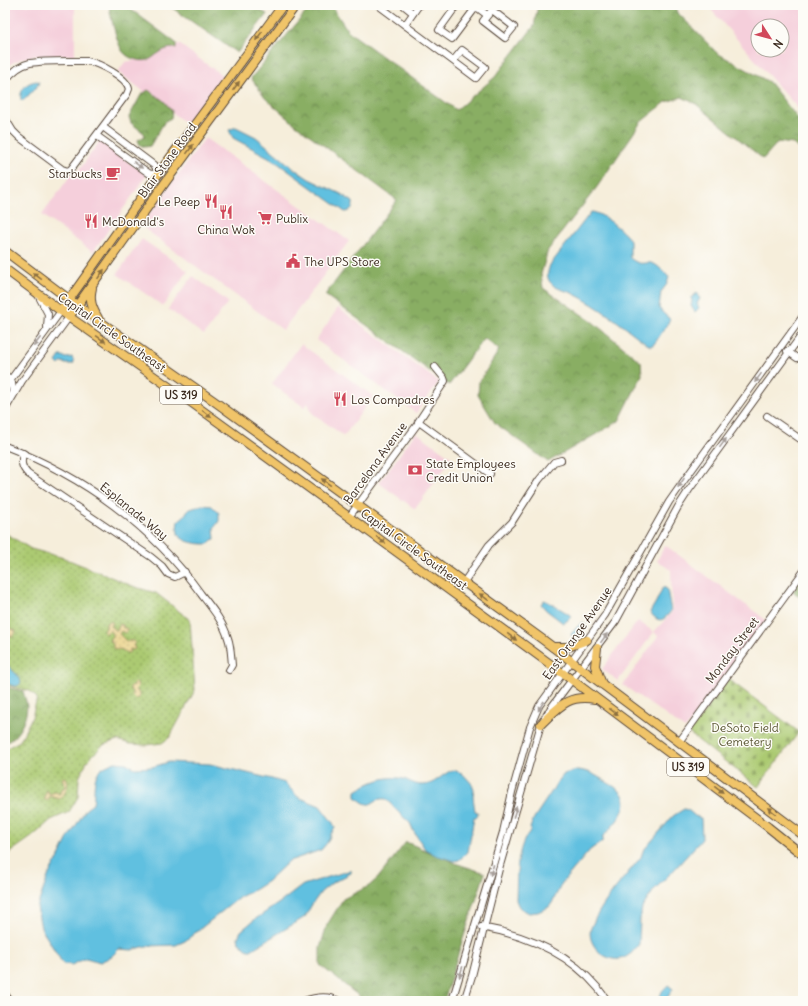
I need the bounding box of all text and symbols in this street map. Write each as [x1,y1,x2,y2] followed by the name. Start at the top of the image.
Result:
[750,18,790,58] north arrow
[255,31,263,42] one-way arrow
[770,37,786,51] text: N
[232,81,240,91] one-way arrow
[135,119,199,201] street label: Blair Stone Road
[186,143,194,154] one-way arrow
[133,161,144,170] one-way arrow
[105,165,121,181] cafe icon: Starbucks
[48,166,102,181] place label: Starbucks
[203,193,219,209] restaurant icon: Le Peep
[158,194,200,209] place label: Le Peep
[218,204,234,220] restaurant icon: China Wok
[257,210,273,226] supermarket icon: Publix
[276,211,308,226] place label: Publix
[83,213,99,229] restaurant icon: McDonald's
[102,214,164,229] place label: McDonald's
[197,222,255,237] place label: China Wok
[285,253,301,269] public building icon: The UPS Store
[304,254,380,269] place label: The UPS Store
[97,268,105,279] one-way arrow
[32,272,43,280] one-way arrow
[55,289,169,375] street label: Capital Circle Southeast
[96,335,106,343] one-way arrow
[33,337,41,348] one-way arrow
[754,373,762,384] one-way arrow
[160,386,202,404] road number: US 319
[332,391,348,407] restaurant icon: Los Compadres
[351,392,435,407] place label: Los Compadres
[202,410,213,419] one-way arrow
[340,419,410,507] street label: Barcelona Avenue
[718,438,726,448] one-way arrow
[426,456,516,485] place label: State Employees Credit Union
[407,462,423,478] bank icon: State Employees Credit Union
[321,478,332,486] one-way arrow
[677,478,685,489] one-way arrow
[97,479,171,543] street label: Esplanade Way
[358,505,470,593] street label: Capital Circle Southeast
[375,536,386,544] one-way arrow
[539,584,615,682] street label: East Orange Avenue
[479,593,490,601] one-way arrow
[702,614,762,686] street label: Monday Street
[600,632,609,643] one-way arrow
[507,633,518,641] one-way arrow
[537,700,544,712] one-way arrow
[609,708,620,716] one-way arrow
[711,720,779,749] park label: DeSoto Field Cemetery
[667,758,709,776] road number: US 319
[713,785,724,794] one-way arrow
[512,805,518,817] one-way arrow
[767,807,778,815] one-way arrow
[489,864,495,876] one-way arrow
[458,966,464,978] one-way arrow

